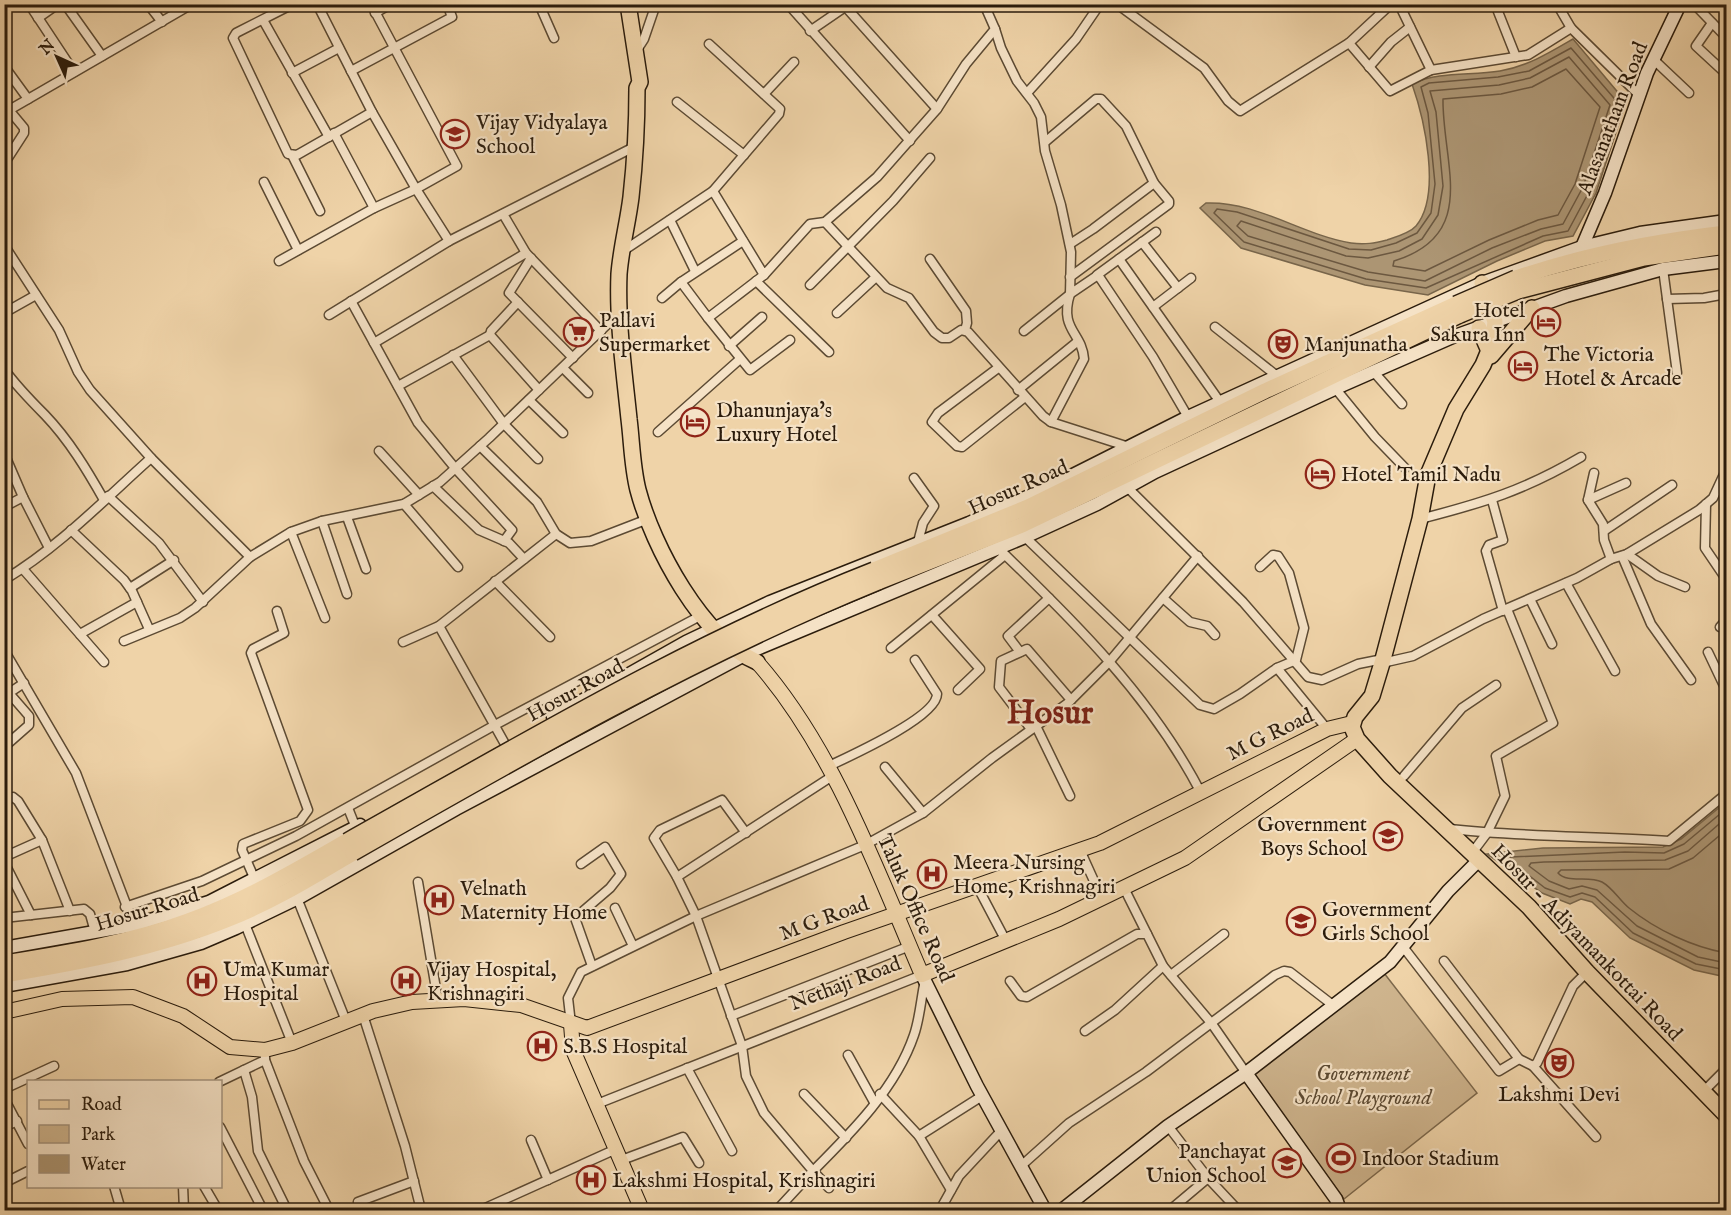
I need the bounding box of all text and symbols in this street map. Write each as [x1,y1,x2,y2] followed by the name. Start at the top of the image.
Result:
[27,27,87,87] north arrow
[35,36,60,60] text: N
[1572,38,1655,200] street label: Alasanatham Road
[475,110,608,161] place label: Vijay Vidyalaya School
[439,118,471,150] school or university icon: Vijay Vidyalaya School
[1430,298,1525,349] place label: Hotel Sakura Inn
[1530,306,1562,338] hotel icon: Hotel Sakura Inn
[599,308,710,359] place label: Pallavi Supermarket
[562,316,594,348] supermarket icon: Pallavi Supermarket
[1267,328,1299,360] theatre icon: Manjunatha
[1304,332,1408,359] place label: Manjunatha
[1544,342,1682,393] place label: The Victoria Hotel & Arcade
[1507,350,1539,382] hotel icon: The Victoria Hotel & Arcade
[716,398,837,449] place label: Dhanunjaya's Luxury Hotel
[679,406,711,438] hotel icon: Dhanunjaya's Luxury Hotel
[964,454,1074,522] street label: Hosur Road
[1304,458,1336,490] hotel icon: Hotel Tamil Nadu
[1341,462,1501,489] place label: Hotel Tamil Nadu
[522,653,630,729] street label: Hosur Road
[1007,693,1094,735] district label: Hosur
[1223,702,1319,768] street label: M G Road
[1257,812,1367,863] place label: Government Boys School
[1372,820,1404,852] school or university icon: Government Boys School
[870,830,960,988] street label: Taluk Office Road
[1484,839,1688,1048] street label: Hosur - Adiyamankottai Road
[953,850,1116,901] place label: Meera Nursing Home, Krishnagiri
[916,858,948,890] hospital icon: Meera Nursing Home, Krishnagiri
[459,876,607,927] place label: Velnath Maternity Home
[92,882,203,939] street label: Hosur Road
[423,884,455,916] hospital icon: Velnath Maternity Home
[776,891,874,948] street label: M G Road
[1322,897,1432,948] place label: Government Girls School
[1285,905,1317,937] school or university icon: Government Girls School
[786,950,906,1018] street label: Nethaji Road
[223,957,329,1008] place label: Uma Kumar Hospital
[426,957,556,1008] place label: Vijay Hospital, Krishnagiri
[186,965,218,997] hospital icon: Uma Kumar Hospital
[390,965,422,997] hospital icon: Vijay Hospital, Krishnagiri
[526,1030,558,1062] hospital icon: S.B.S Hospital
[563,1034,688,1061] place label: S.B.S Hospital
[1543,1047,1575,1079] theatre icon: Lakshmi Devi
[1295,1061,1433,1112] park label: Government School Playground
[27,1080,222,1188] legend
[1498,1082,1620,1109] place label: Lakshmi Devi
[81,1094,122,1117] text: Road
[81,1124,116,1147] text: Park
[1146,1139,1266,1190] place label: Panchayat Union School
[1325,1142,1357,1174] sports icon: Indoor Stadium
[1362,1146,1499,1173] place label: Indoor Stadium
[1271,1147,1303,1179] school or university icon: Panchayat Union School
[81,1154,126,1177] text: Water
[575,1164,607,1196] hospital icon: Lakshmi Hospital, Krishnagiri
[612,1168,876,1195] place label: Lakshmi Hospital, Krishnagiri

